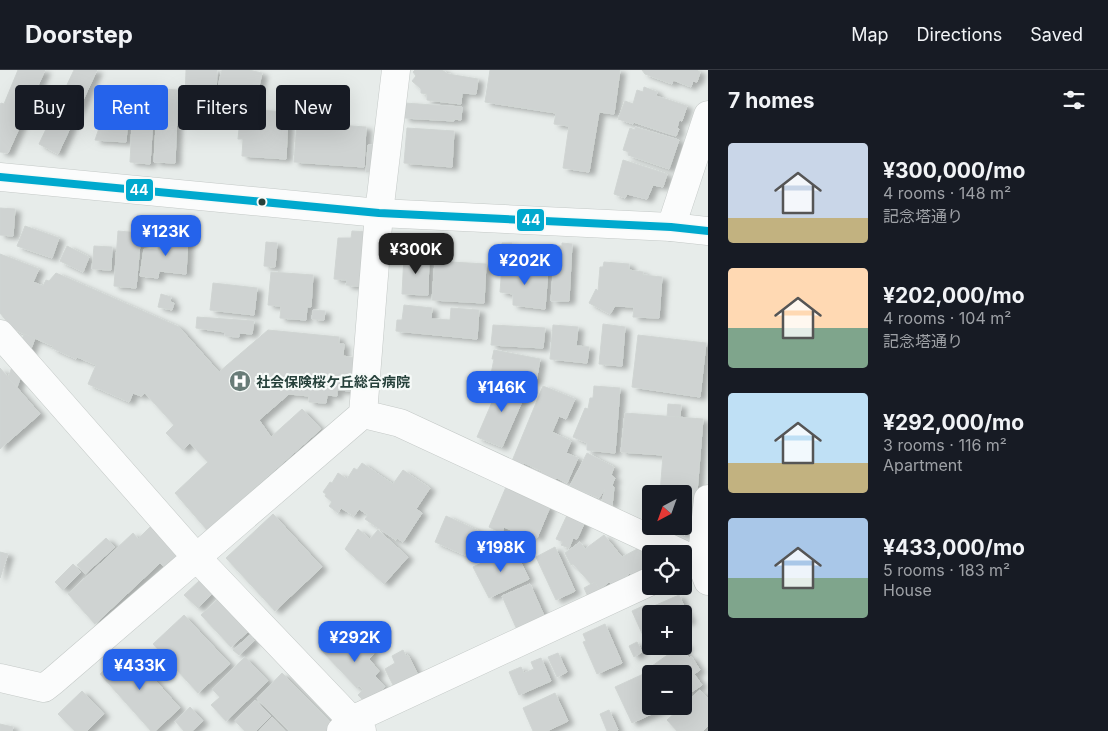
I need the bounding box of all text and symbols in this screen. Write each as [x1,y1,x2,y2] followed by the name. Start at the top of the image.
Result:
[25,20,133,49] text: Doorstep
[851,24,889,45] text: Map
[917,24,1002,45] text: Directions
[1030,24,1083,45] text: Saved
[15,85,84,130] chip: Buy
[94,85,168,130] chip: Rent
[178,85,266,130] chip: Filters
[276,85,350,130] chip: New
[1060,86,1088,114] icon: filters
[728,88,815,113] text: 7 homes
[883,158,1025,183] text: ¥300,000/mo
[768,163,828,223] icon: home
[125,178,154,202] line badge: 44
[130,181,148,198] text: 44
[883,183,1011,203] text: 4 rooms · 148 m²
[257,197,267,207] unlabelled marker
[883,206,963,226] text: 記念塔通り
[516,208,545,232] line badge: 44
[522,211,540,228] text: 44
[131,214,201,257] pin: ¥123K
[142,221,190,241] text: ¥123K
[381,232,451,275] pin: ¥300K
[390,239,442,259] text: ¥300K
[490,244,560,286] pin: ¥202K
[499,250,551,270] text: ¥202K
[883,283,1025,308] text: ¥202,000/mo
[768,288,828,348] icon: home
[883,308,1011,328] text: 4 rooms · 104 m²
[883,331,963,351] text: 記念塔通り
[228,369,252,393] hospital icon: 社会保険桜ケ丘総合病院
[467,370,537,413] pin: ¥146K
[256,373,410,390] place label: 社会保険桜ケ丘総合病院
[478,377,526,397] text: ¥146K
[883,410,1024,435] text: ¥292,000/mo
[768,413,828,473] icon: home
[883,435,1007,455] text: 3 rooms · 116 m²
[883,455,963,475] text: Apartment
[642,485,692,535] north arrow
[642,485,692,715] map controls
[466,530,536,573] pin: ¥198K
[883,535,1025,560] text: ¥433,000/mo
[477,537,525,557] text: ¥198K
[768,538,828,598] icon: home
[642,545,692,595] button: locate
[883,560,1010,580] text: 5 rooms · 183 m²
[883,580,932,600] text: House
[642,605,692,655] button: +
[320,620,390,663] pin: ¥292K
[329,627,381,647] text: ¥292K
[105,648,175,691] pin: ¥433K
[114,655,166,675] text: ¥433K
[642,665,692,715] button: −

